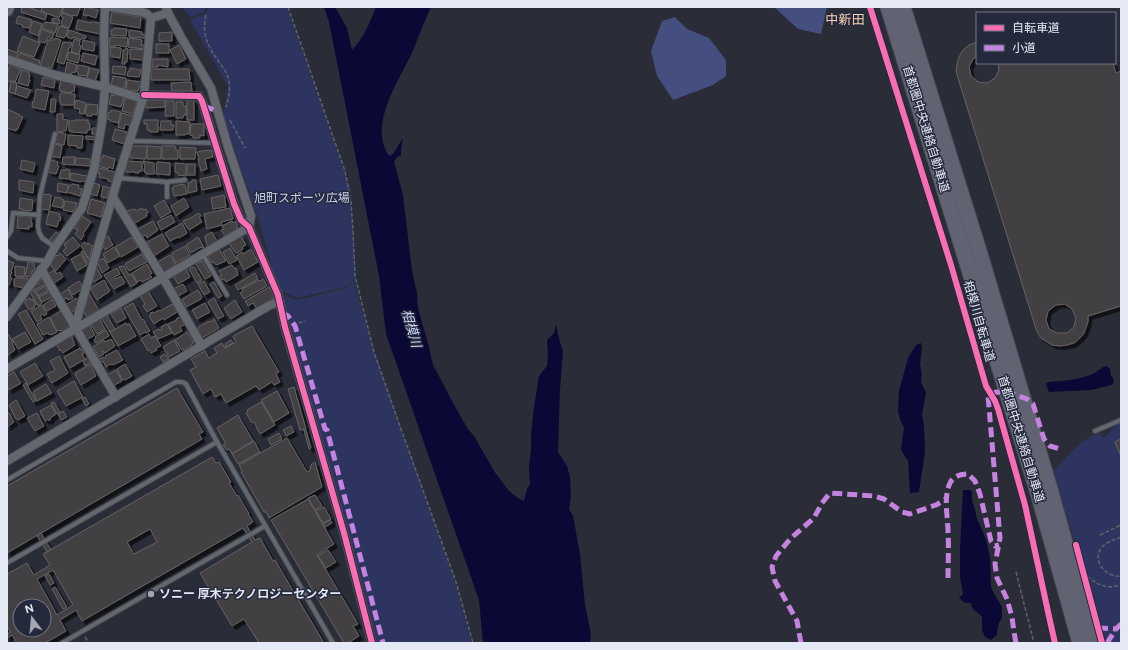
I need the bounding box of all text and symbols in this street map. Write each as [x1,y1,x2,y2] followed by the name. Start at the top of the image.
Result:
[825,12,865,27] district label: 中新田
[976,12,1116,64] legend
[1012,21,1060,35] text: 自転車道
[1012,41,1036,55] text: 小道
[900,64,952,194] street label: 首都圏中央連絡自動車道
[254,191,350,205] park label: 旭町スポーツ広場
[961,279,997,363] street label: 相模川自転車道
[399,307,425,351] water label: 相模川
[995,374,1047,504] street label: 首都圏中央連絡自動車道
[159,587,341,601] place label: ソニー 厚木テクノロジーセンター
[146,589,156,599] marker: ソニー 厚木テクノロジーセンター
[12,598,52,638] north arrow
[23,601,35,616] text: N

